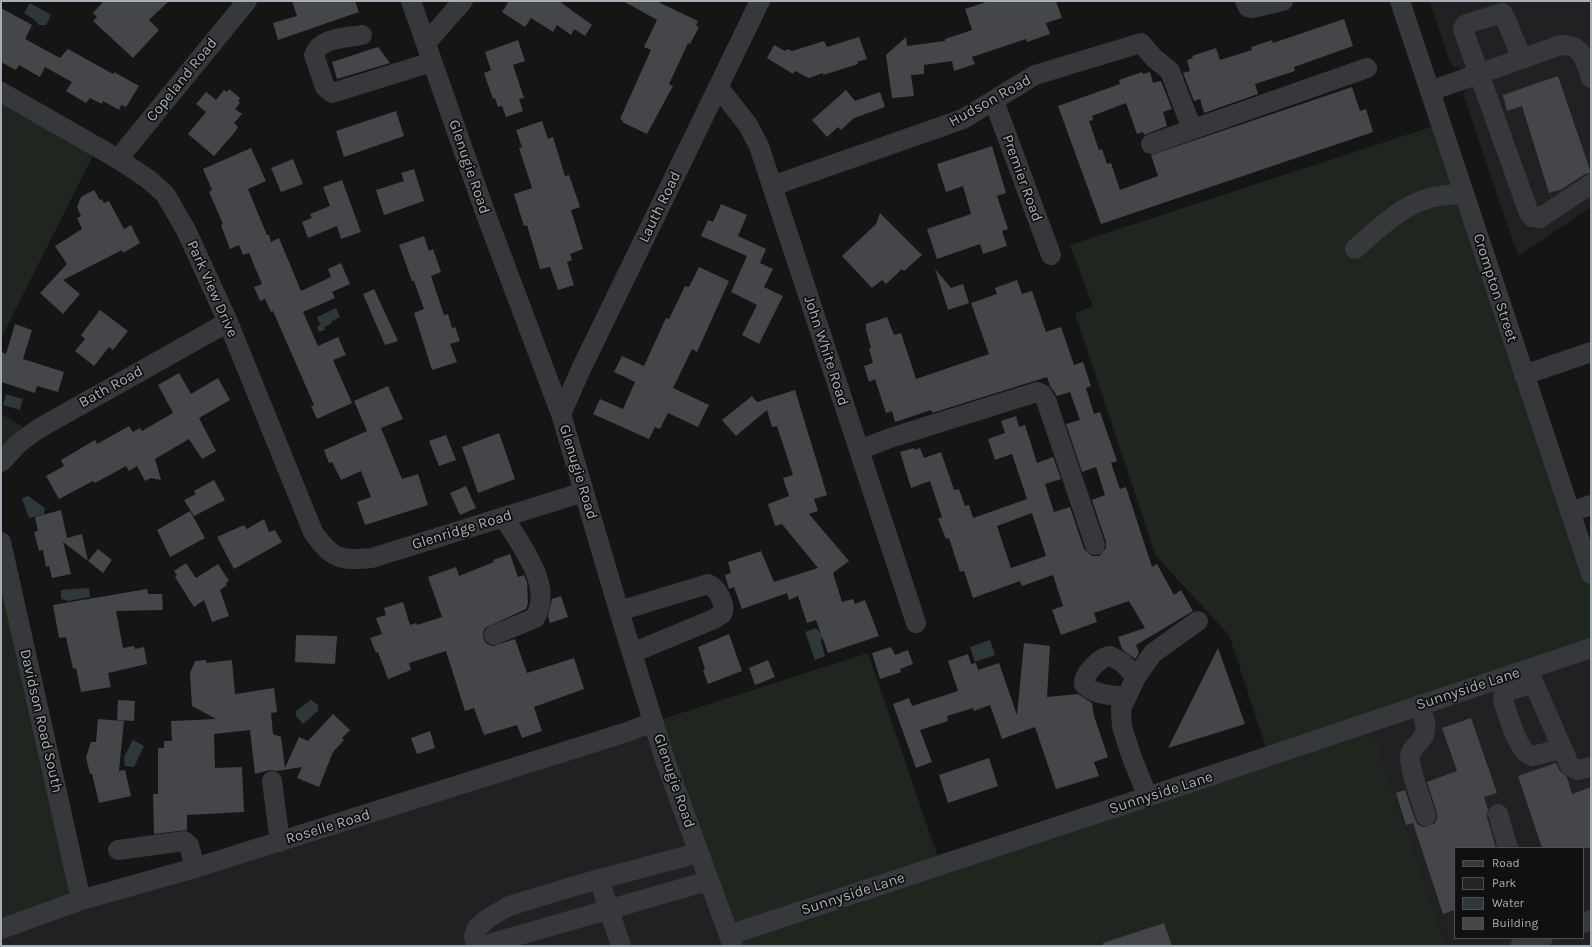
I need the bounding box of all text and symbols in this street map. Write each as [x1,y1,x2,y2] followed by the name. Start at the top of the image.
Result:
[143,35,221,125] street label: Copeland Road
[946,71,1034,131] street label: Hudson Road
[444,118,494,216] street label: Glenugie Road
[998,132,1046,224] street label: Premier Road
[635,168,685,246] street label: Lauth Road
[1469,231,1521,345] street label: Crompton Street
[183,238,241,340] street label: Park View Drive
[800,294,852,408] street label: John White Road
[76,362,146,412] street label: Bath Road
[555,422,601,522] street label: Glenugie Road
[410,506,514,554] street label: Glenridge Road
[16,647,66,795] street label: Davidson Road South
[1414,664,1522,714] street label: Sunnyside Lane
[649,732,699,830] street label: Glenugie Road
[1107,768,1215,818] street label: Sunnyside Lane
[284,806,372,848] street label: Roselle Road
[1454,847,1584,939] legend
[1492,856,1520,870] text: Road
[799,869,907,919] street label: Sunnyside Lane
[1492,876,1516,890] text: Park
[1492,896,1524,910] text: Water
[1492,916,1538,930] text: Building

